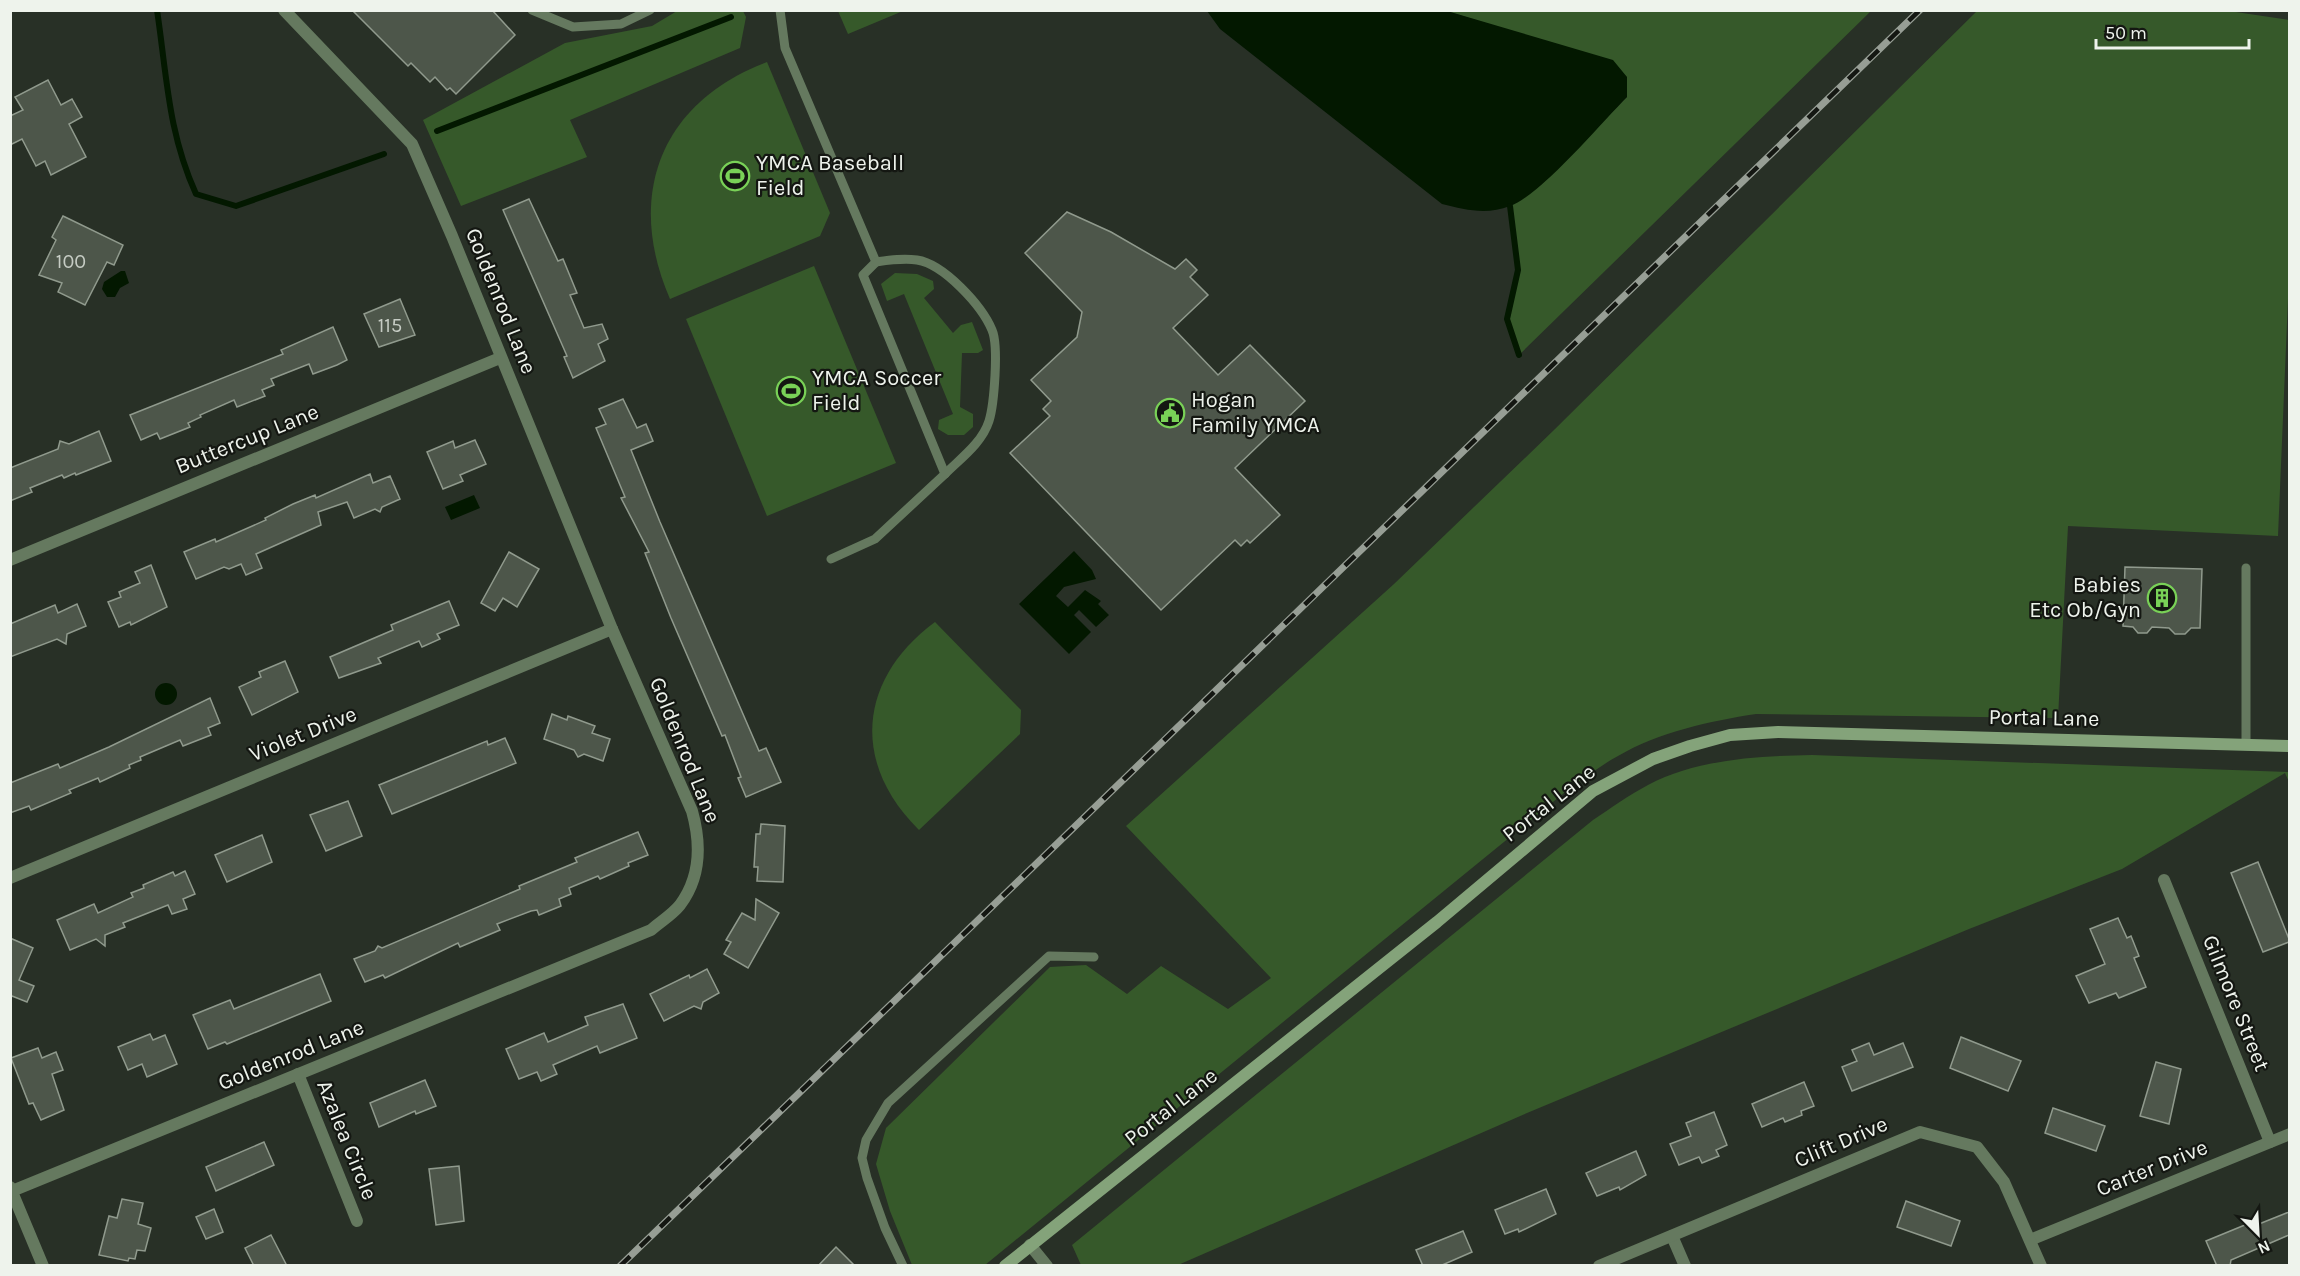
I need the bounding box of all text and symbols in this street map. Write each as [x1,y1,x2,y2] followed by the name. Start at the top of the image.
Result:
[2096,12,2249,50] scale bar
[2105,22,2147,44] text: 50 m
[756,150,904,201] place label: YMCA Baseball Field
[719,160,751,192] sports icon: YMCA Baseball Field
[460,224,542,378] street label: Goldenrod Lane
[56,250,86,273] house number: 100
[378,314,402,337] house number: 115
[812,365,941,416] place label: YMCA Soccer Field
[775,375,807,407] sports icon: YMCA Soccer Field
[1191,387,1320,438] place label: Hogan Family YMCA
[1154,397,1186,429] public building icon: Hogan Family YMCA
[171,398,323,480] street label: Buttercup Lane
[2029,572,2141,623] place label: Babies Etc Ob/Gyn
[2146,582,2178,614] building icon: Babies Etc Ob/Gyn
[644,673,726,827] street label: Goldenrod Lane
[246,701,360,767] street label: Violet Drive
[1988,704,2100,732] street label: Portal Lane
[1497,759,1601,847] street label: Portal Lane
[2197,931,2275,1075] street label: Gilmore Street
[214,1014,368,1096] street label: Goldenrod Lane
[1119,1063,1223,1151] street label: Portal Lane
[311,1076,383,1204] street label: Azalea Circle
[1791,1111,1891,1173] street label: Clift Drive
[2093,1134,2211,1202] street label: Carter Drive
[2228,1204,2288,1264] north arrow
[2255,1236,2273,1258] text: N

